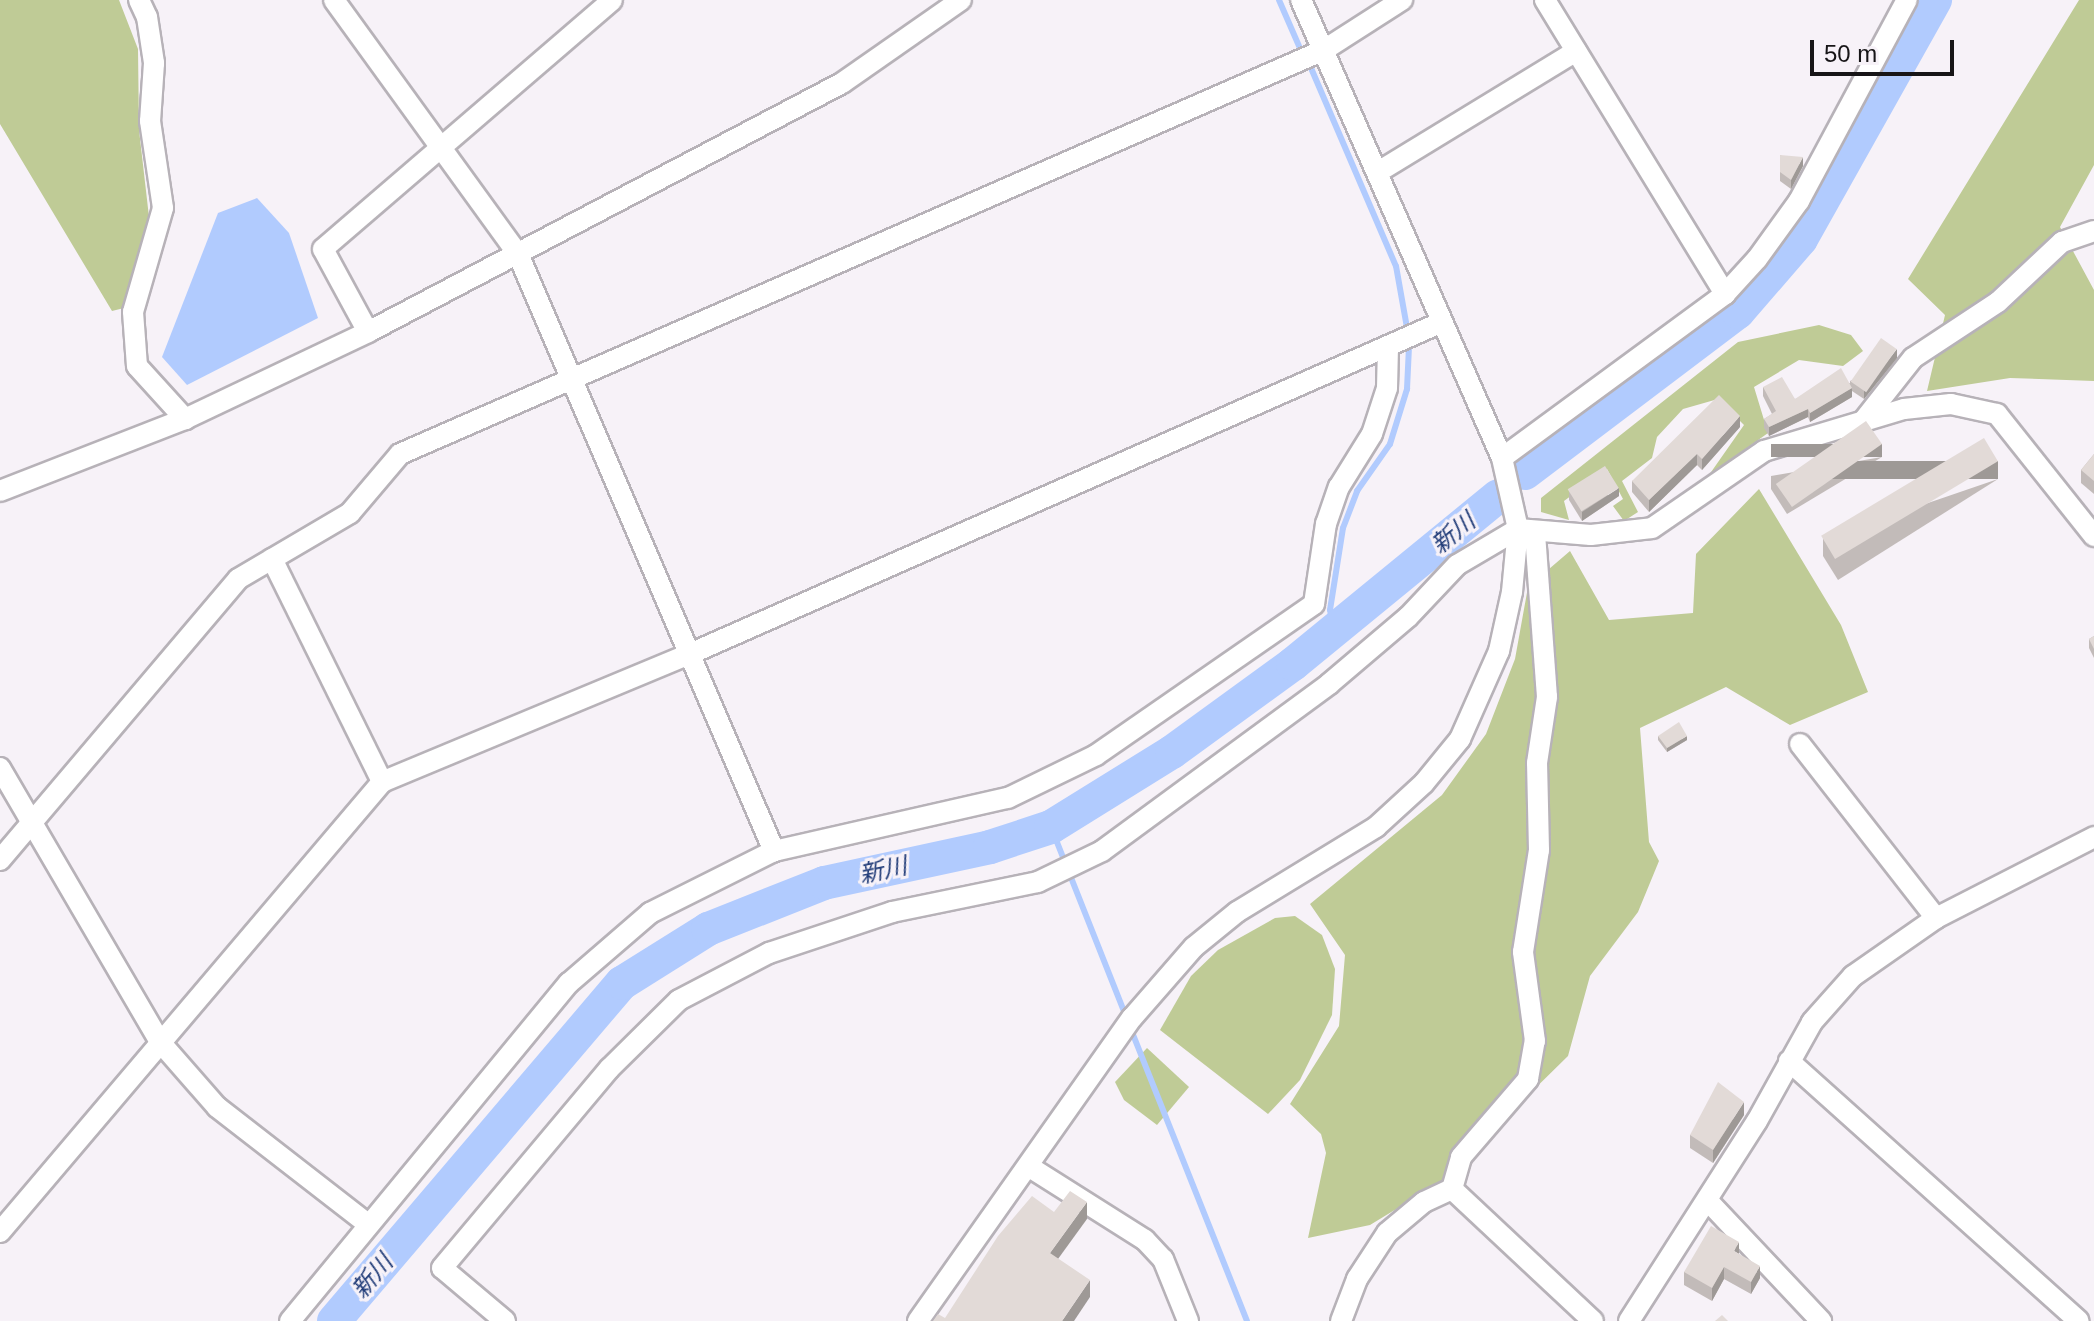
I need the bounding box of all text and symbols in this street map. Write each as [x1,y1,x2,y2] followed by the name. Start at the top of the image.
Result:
[1814,24,1958,74] scale bar
[1824,40,1877,67] text: 50 m
[1425,507,1481,559] water label: 新川
[857,851,909,889] water label: 新川
[346,1248,398,1304] water label: 新川

